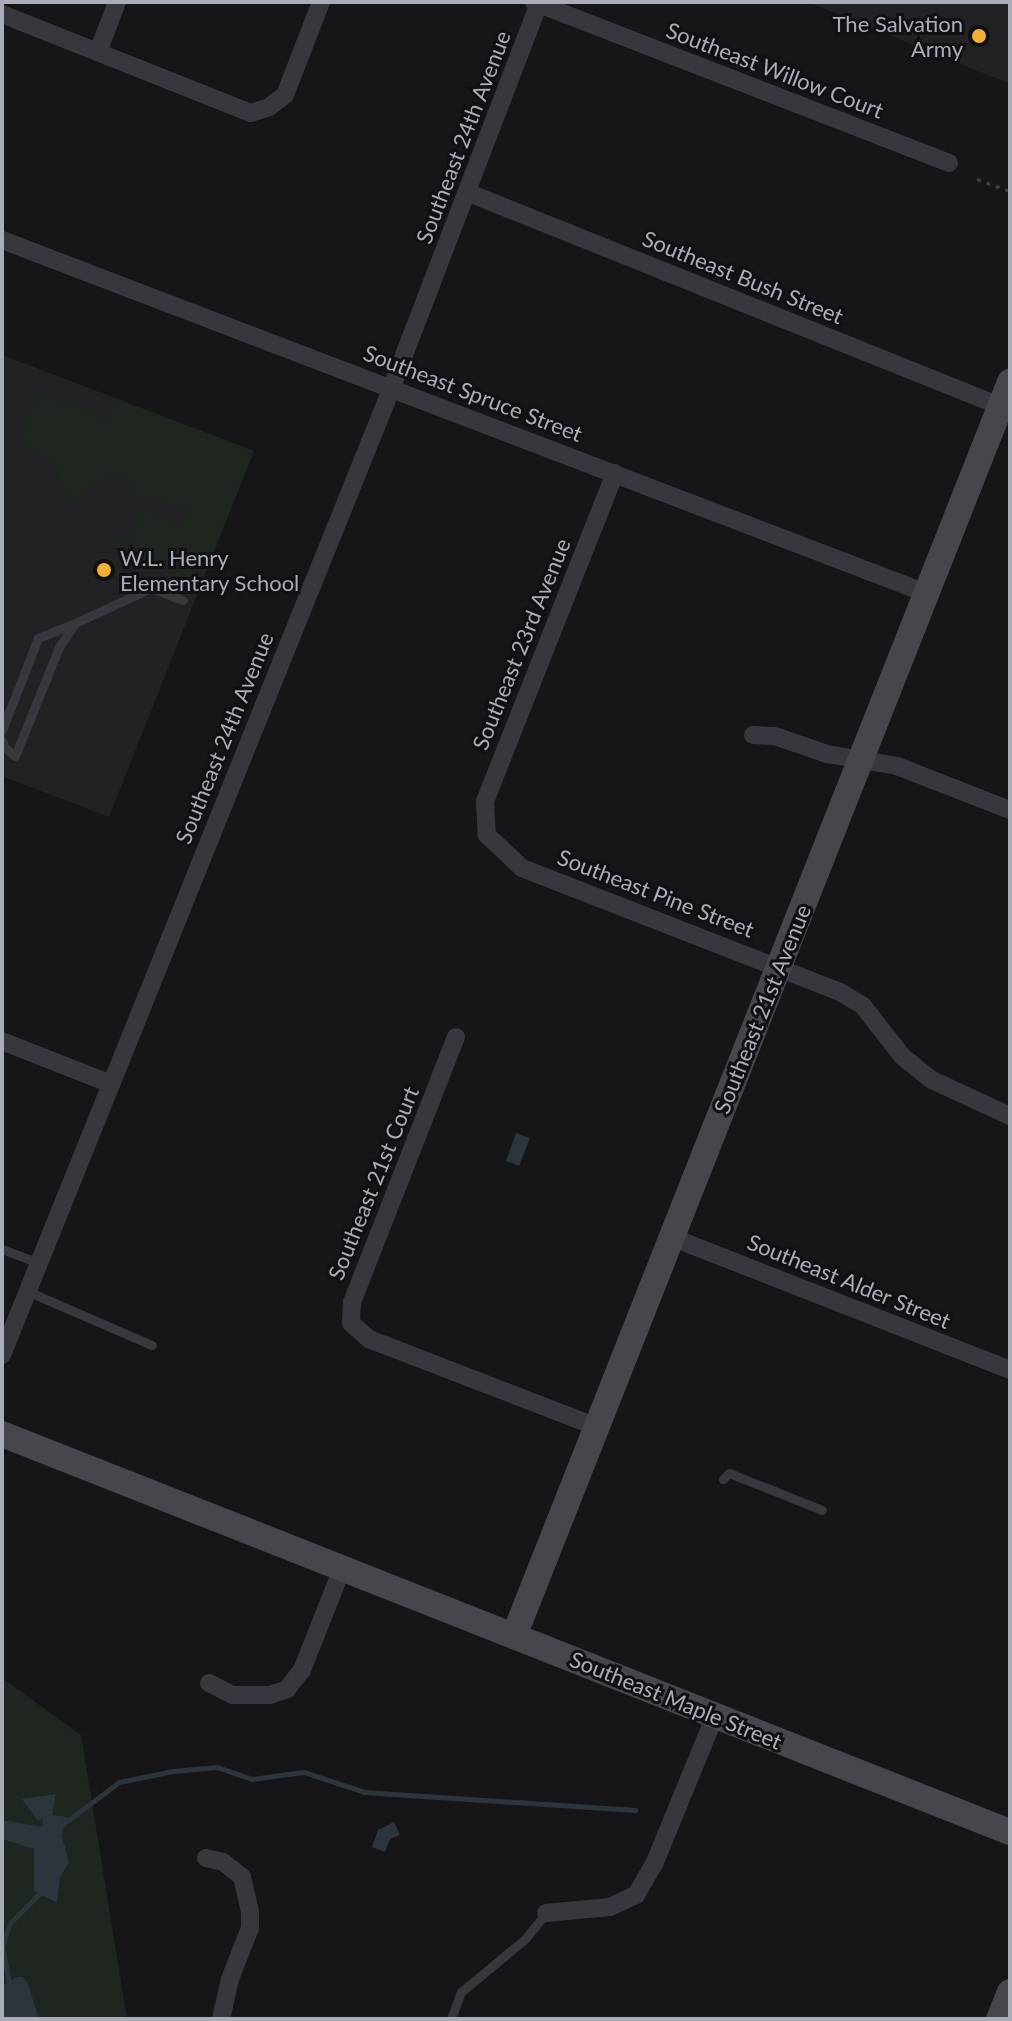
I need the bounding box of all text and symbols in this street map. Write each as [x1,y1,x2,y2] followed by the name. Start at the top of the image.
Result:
[833,10,963,62] place label: The Salvation Army
[662,16,888,124] street label: Southeast Willow Court
[410,27,516,247] street label: Southeast 24th Avenue
[970,27,988,45] marker: The Salvation Army
[639,225,847,329] street label: Southeast Bush Street
[360,339,586,447] street label: Southeast Spruce Street
[466,534,576,754] street label: Southeast 23rd Avenue
[120,544,300,596] place label: W.L. Henry Elementary School
[95,561,113,579] marker: W.L. Henry Elementary School
[169,628,279,848] street label: Southeast 24th Avenue
[554,843,758,943] street label: Southeast Pine Street
[708,900,816,1118] street label: Southeast 21st Avenue
[322,1083,424,1283] street label: Southeast 21st Court
[743,1228,955,1334] street label: Southeast Alder Street
[566,1645,786,1755] street label: Southeast Maple Street

